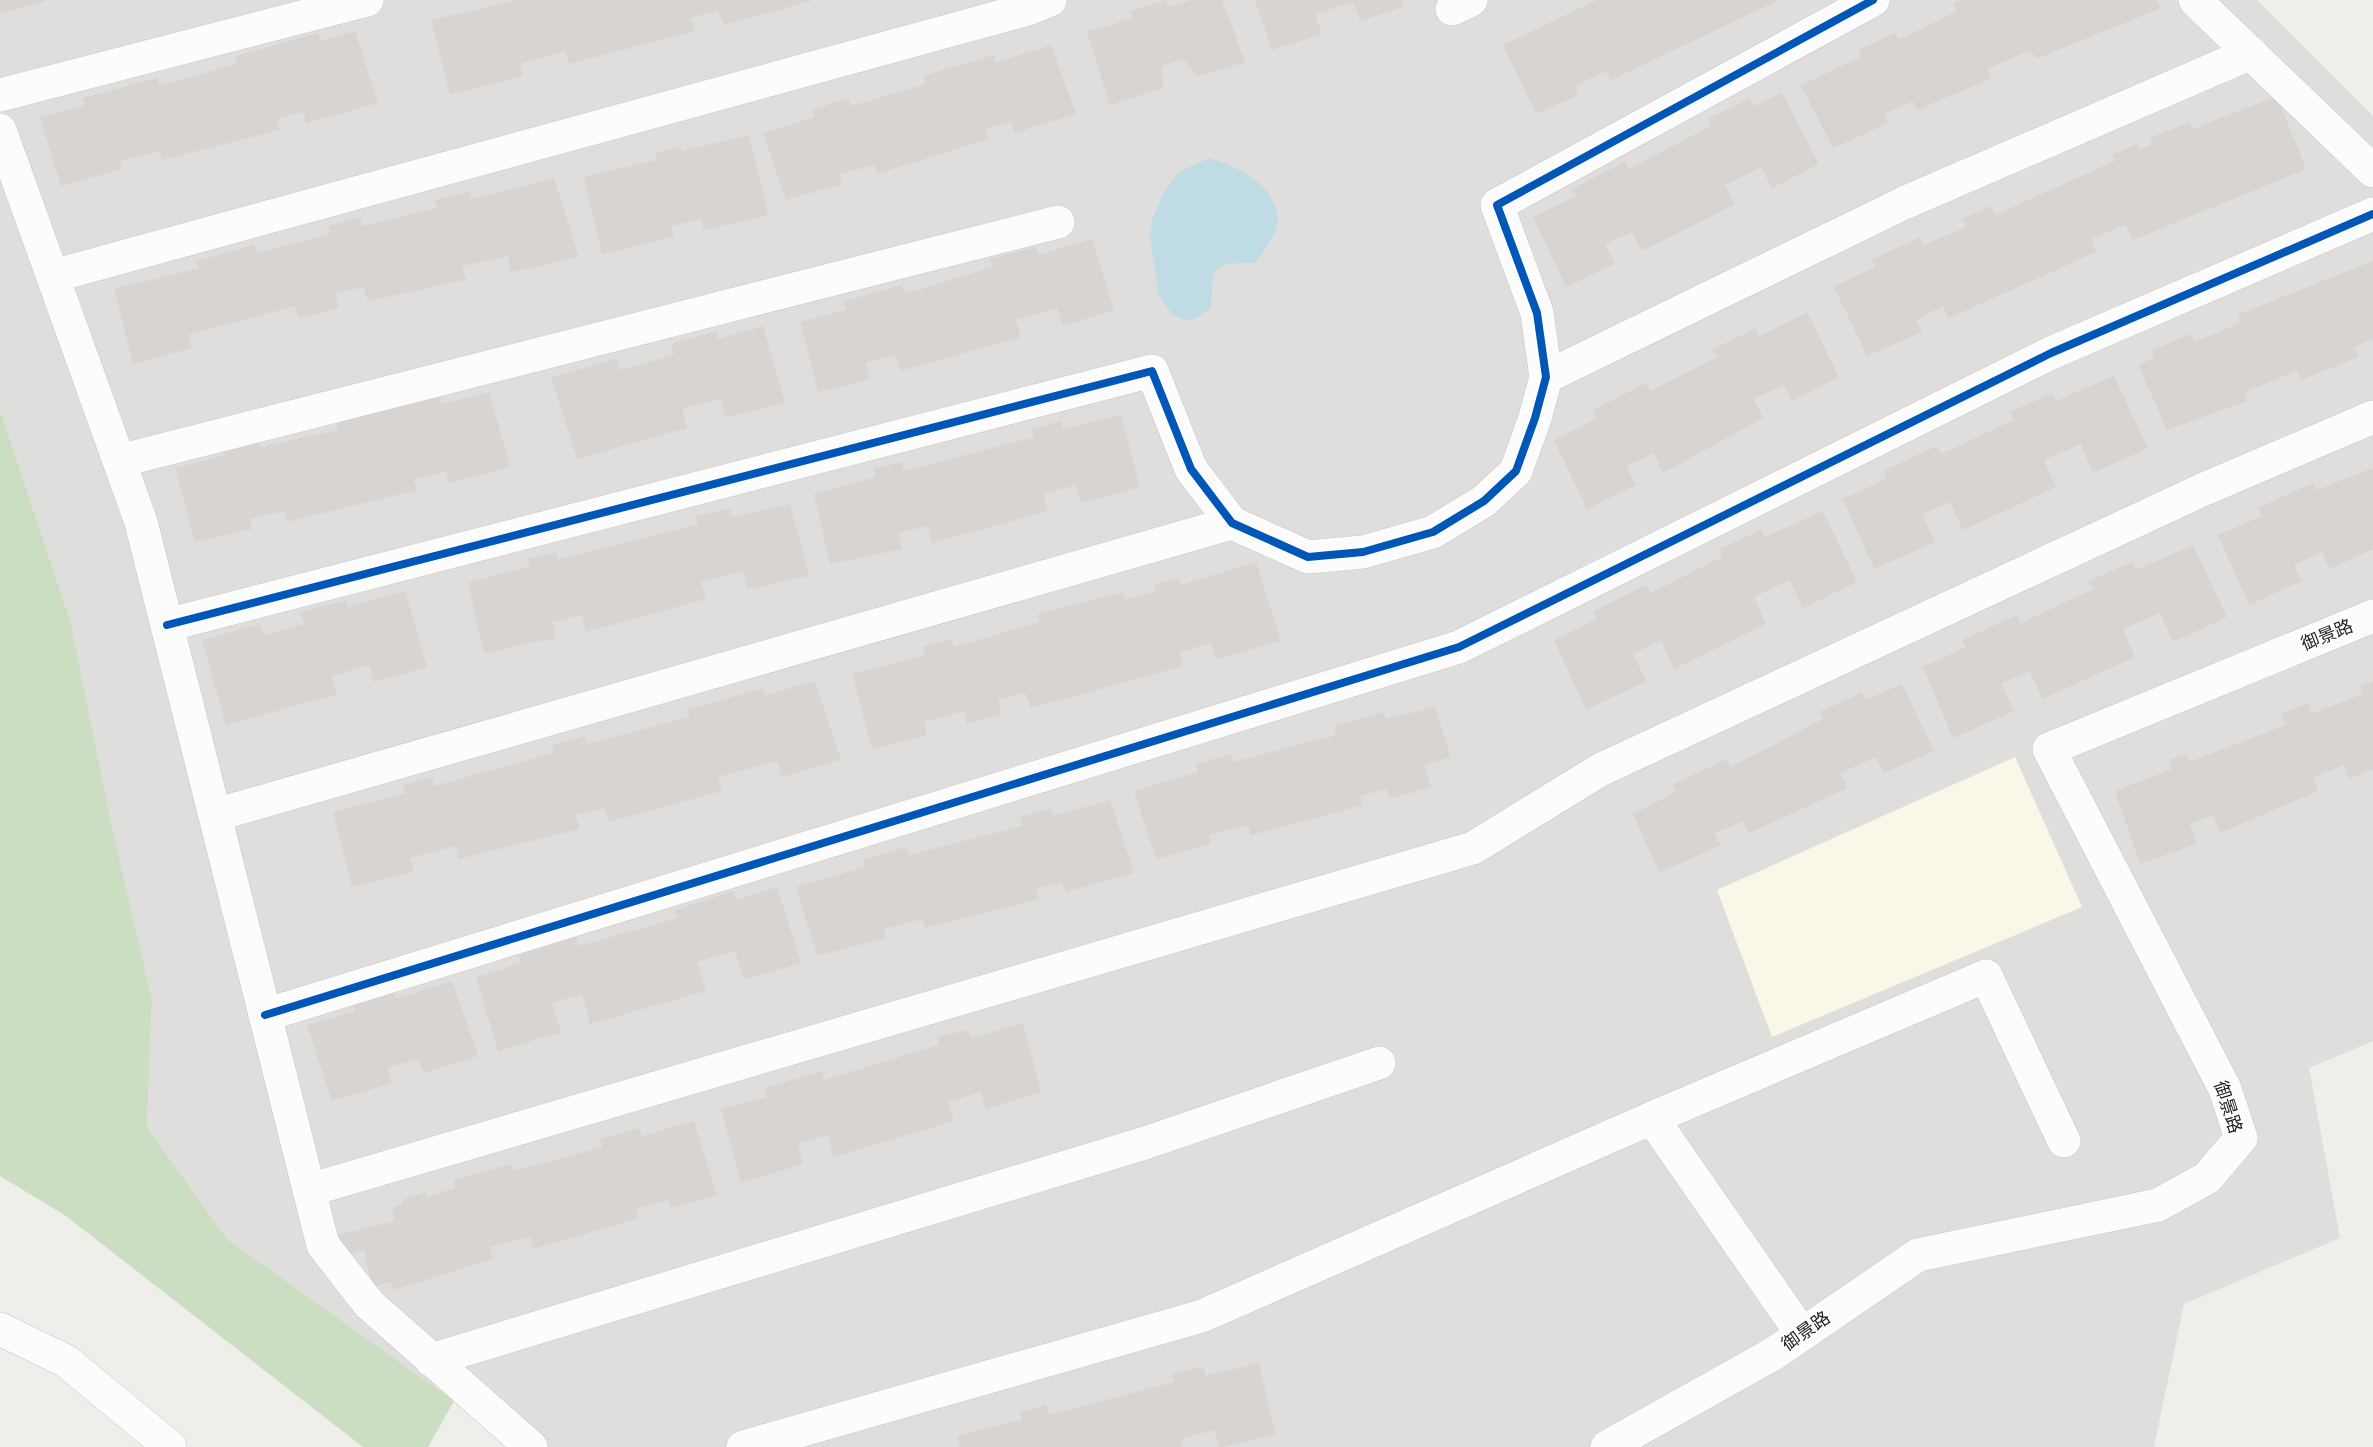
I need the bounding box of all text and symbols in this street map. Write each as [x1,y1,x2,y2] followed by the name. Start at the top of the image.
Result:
[2298,615,2356,655] street label: 御景路
[2209,1078,2247,1136] street label: 御景路
[1778,1307,1834,1355] street label: 御景路

